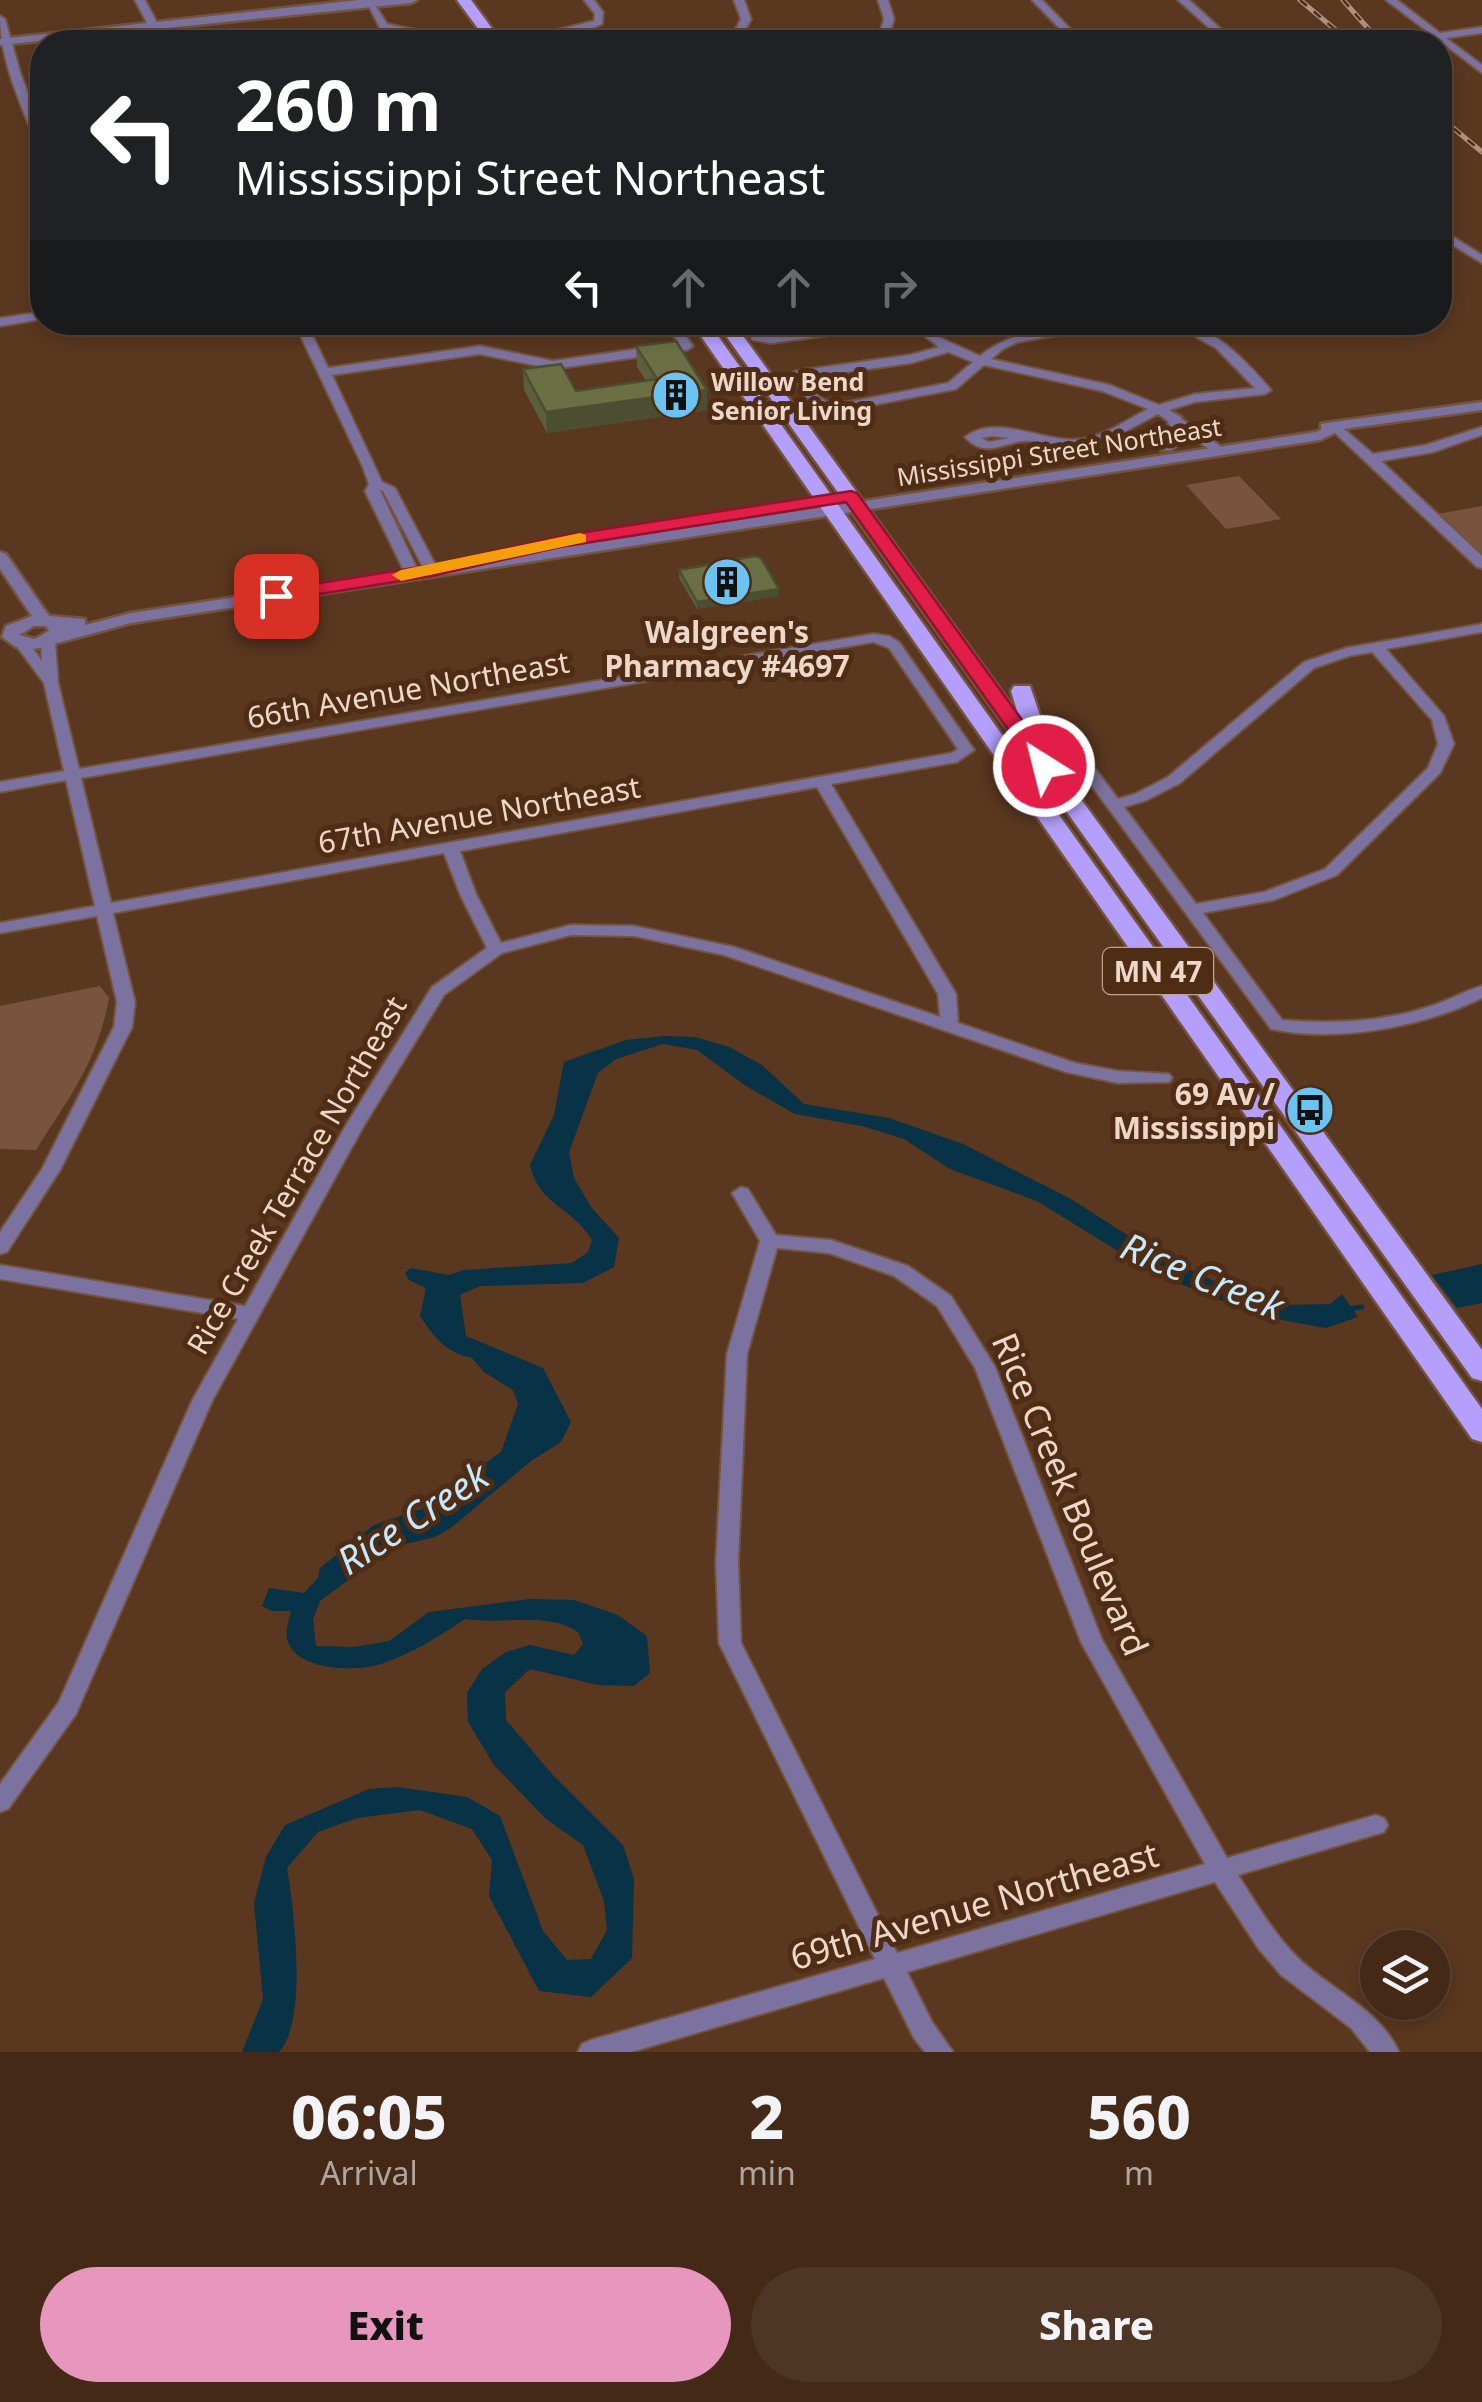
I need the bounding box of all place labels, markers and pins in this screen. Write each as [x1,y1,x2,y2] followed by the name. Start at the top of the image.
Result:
[711,364,872,427] place label: Willow Bend Senior Living
[650,369,702,421] building icon: Willow Bend Senior Living
[234,554,319,639] pin
[701,556,753,608] building icon: Walgreen's Pharmacy #4697
[604,611,850,686] place label: Walgreen's Pharmacy #4697
[1113,1073,1276,1148] place label: 69 Av / Mississippi
[1284,1084,1336,1136] bus stop icon: 69 Av / Mississippi

